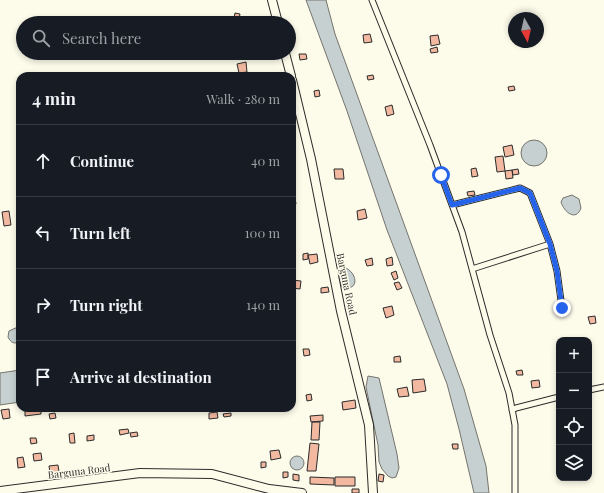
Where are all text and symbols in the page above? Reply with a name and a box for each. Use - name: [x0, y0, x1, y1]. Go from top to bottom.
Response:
- north arrow: [508, 12, 544, 48]
- search box: [16, 16, 296, 60]
- icon: search: [30, 27, 52, 49]
- text: Search here: [62, 28, 141, 48]
- text: 4 min: [32, 87, 76, 109]
- text: Walk · 280 m: [206, 90, 280, 107]
- icon: ahead: [32, 150, 54, 172]
- text: Continue: [70, 151, 134, 171]
- text: 40 m: [251, 152, 280, 169]
- route start: [432, 166, 450, 184]
- icon: left: [32, 222, 54, 244]
- text: Turn left: [70, 223, 131, 243]
- text: 100 m: [245, 224, 280, 241]
- street label: Barguna Road: [334, 252, 360, 316]
- icon: right: [32, 294, 54, 316]
- text: Turn right: [70, 295, 143, 315]
- text: 140 m: [246, 296, 280, 313]
- route end: [553, 299, 571, 317]
- map controls: [556, 337, 592, 481]
- button: +: [556, 337, 592, 373]
- icon: arrive: [32, 366, 54, 388]
- text: Arrive at destination: [70, 367, 212, 387]
- button: −: [556, 373, 592, 409]
- button: locate: [556, 409, 592, 445]
- button: layers: [556, 445, 592, 481]
- street label: Barguna Road: [47, 460, 111, 482]

